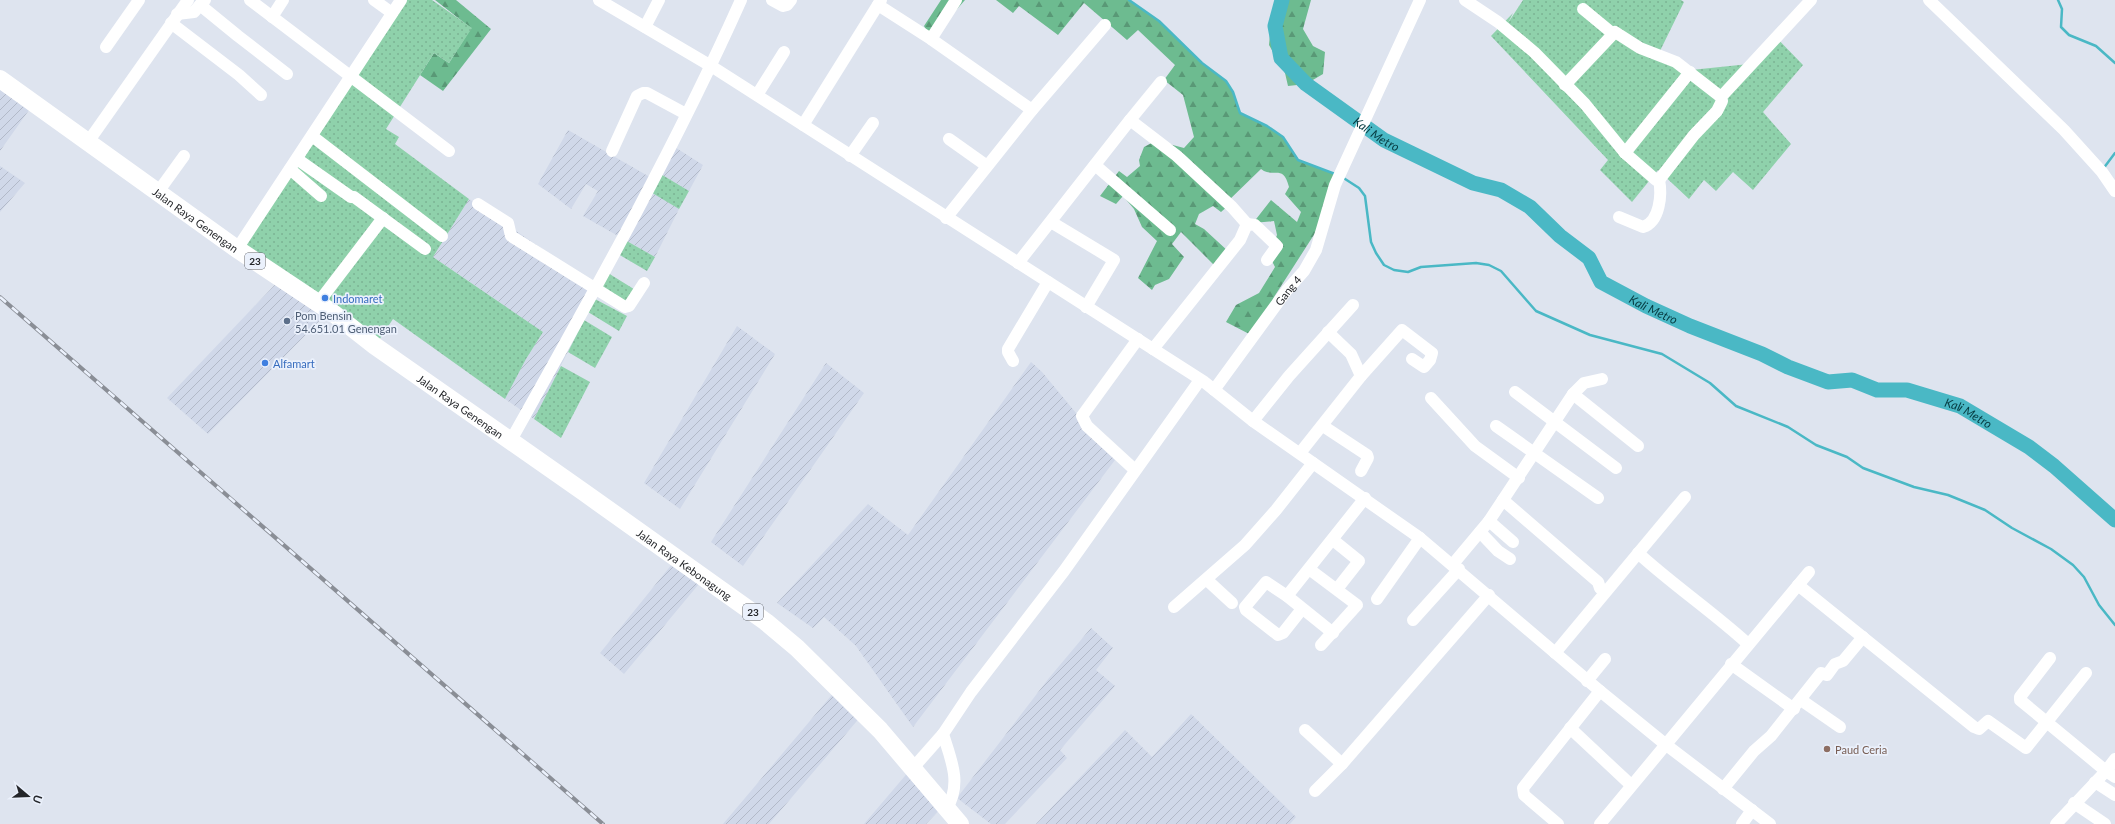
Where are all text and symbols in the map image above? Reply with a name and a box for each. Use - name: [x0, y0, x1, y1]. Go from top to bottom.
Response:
- water label: Kali Metro: [1351, 113, 1402, 154]
- street label: Jalan Raya Genengan: [151, 184, 241, 255]
- road number: 23: [245, 253, 265, 269]
- street label: Gang 4: [1272, 272, 1304, 308]
- water label: Kali Metro: [1627, 291, 1680, 327]
- place label: Indomaret: [333, 292, 383, 305]
- marker: Indomaret: [320, 293, 330, 303]
- place label: Pom Bensin 54.651.01 Genengan: [295, 309, 397, 335]
- marker: Pom Bensin 54.651.01 Genengan: [282, 316, 292, 326]
- place label: Alfamart: [273, 357, 315, 370]
- marker: Alfamart: [260, 358, 270, 368]
- street label: Jalan Raya Genengan: [415, 371, 506, 441]
- water label: Kali Metro: [1943, 394, 1995, 431]
- street label: Jalan Raya Kebonagung: [635, 526, 735, 602]
- road number: 23: [743, 604, 763, 620]
- place label: Paud Ceria: [1835, 743, 1887, 756]
- marker: Paud Ceria: [1822, 744, 1832, 754]
- north arrow: [8, 776, 48, 816]
- text: U: [30, 793, 45, 805]

